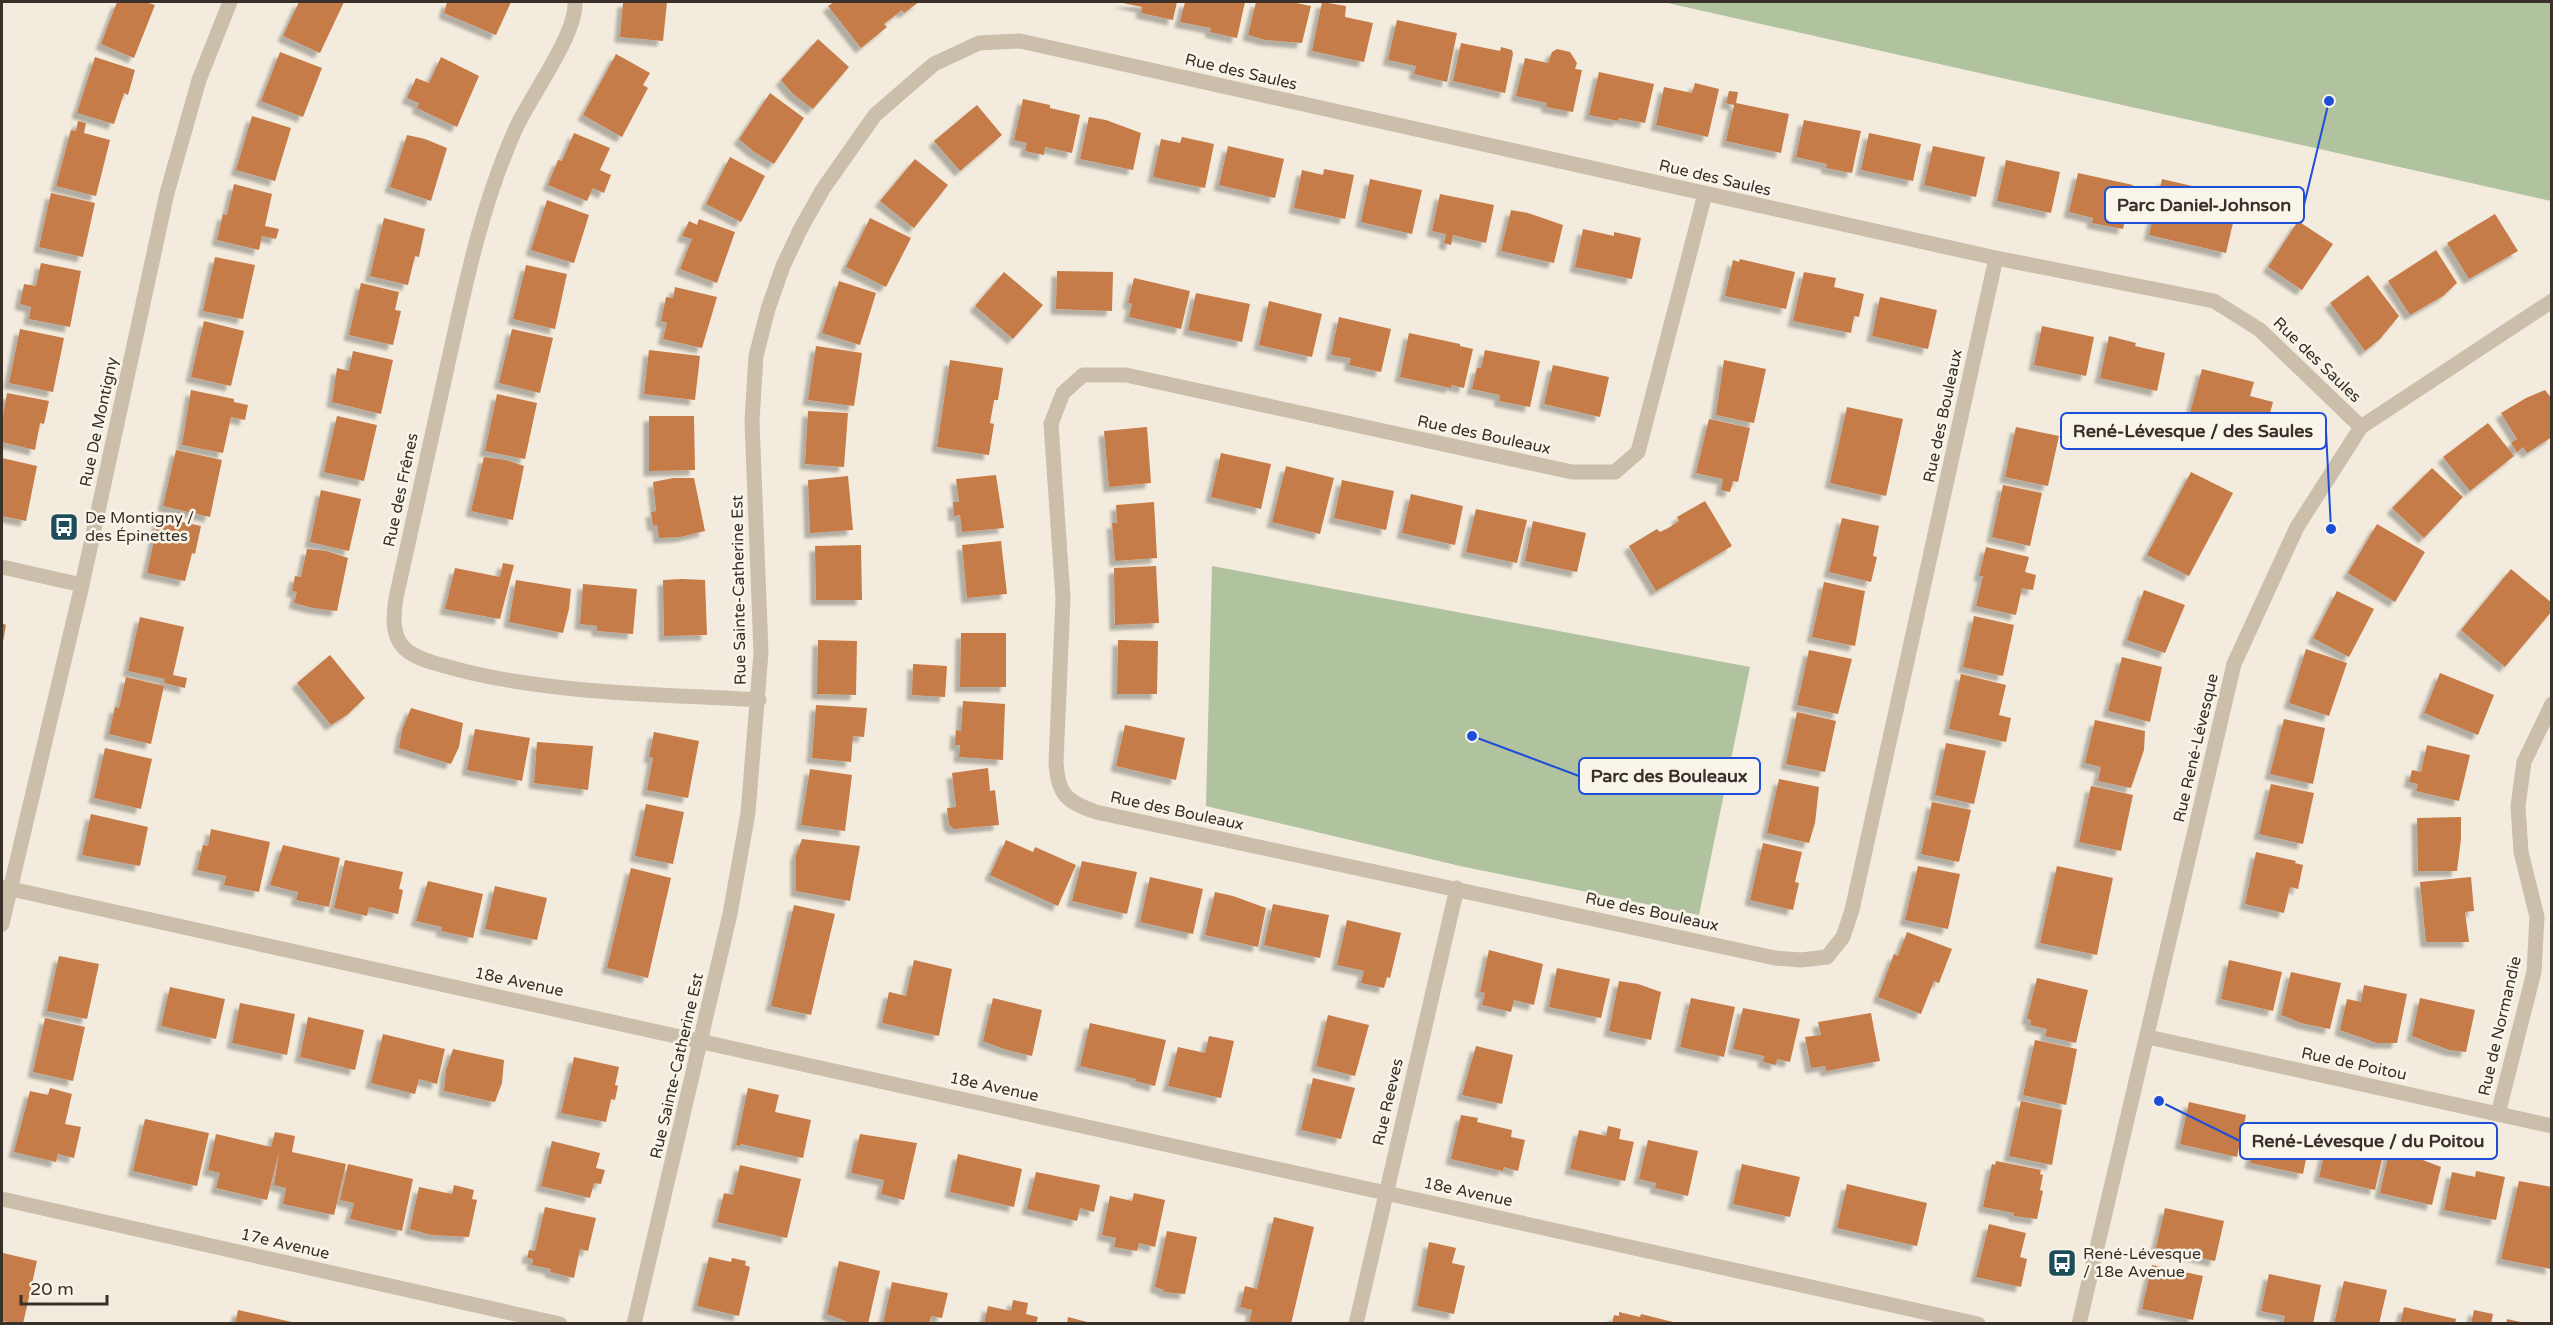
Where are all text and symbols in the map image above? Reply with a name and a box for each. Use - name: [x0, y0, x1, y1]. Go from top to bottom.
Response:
- street label: Rue des Saules: [1183, 49, 1299, 95]
- street label: Rue des Saules: [1657, 155, 1773, 201]
- callout: Parc Daniel-Johnson: [2105, 187, 2304, 223]
- text: Parc Daniel-Johnson: [2117, 194, 2291, 216]
- street label: Rue des Saules: [2269, 313, 2365, 407]
- street label: Rue des Bouleaux: [1919, 347, 1967, 485]
- street label: Rue De Montigny: [75, 355, 123, 489]
- street label: Rue des Bouleaux: [1415, 411, 1553, 459]
- callout: René-Lévesque / des Saules: [2061, 413, 2326, 449]
- text: René-Lévesque / des Saules: [2073, 420, 2314, 442]
- street label: Rue des Frênes: [379, 431, 423, 549]
- street label: Rue Sainte-Catherine Est: [727, 495, 751, 685]
- place label: De Montigny / des Épinettes: [85, 508, 194, 546]
- bus stop icon: De Montigny / des Épinettes: [48, 511, 80, 543]
- street label: Rue René-Lévesque: [2169, 672, 2223, 824]
- callout: Parc des Bouleaux: [1579, 758, 1760, 794]
- text: Parc des Bouleaux: [1591, 765, 1748, 787]
- street label: Rue des Bouleaux: [1108, 787, 1246, 835]
- street label: Rue des Bouleaux: [1583, 888, 1721, 936]
- street label: Rue de Normandie: [2474, 954, 2526, 1098]
- street label: 18e Avenue: [473, 963, 565, 1001]
- street label: Rue Sainte-Catherine Est: [646, 971, 708, 1161]
- street label: Rue de Poitou: [2299, 1043, 2409, 1085]
- street label: Rue Reeves: [1368, 1056, 1408, 1148]
- street label: 18e Avenue: [948, 1068, 1040, 1106]
- callout: René-Lévesque / du Poitou: [2240, 1123, 2497, 1159]
- text: René-Lévesque / du Poitou: [2252, 1130, 2484, 1152]
- street label: 18e Avenue: [1422, 1173, 1514, 1211]
- street label: 17e Avenue: [239, 1224, 331, 1264]
- place label: René-Lévesque / 18e Avenue: [2083, 1244, 2201, 1282]
- bus stop icon: René-Lévesque / 18e Avenue: [2046, 1247, 2078, 1279]
- scale bar: [21, 1268, 106, 1306]
- text: 20 m: [30, 1278, 74, 1300]

